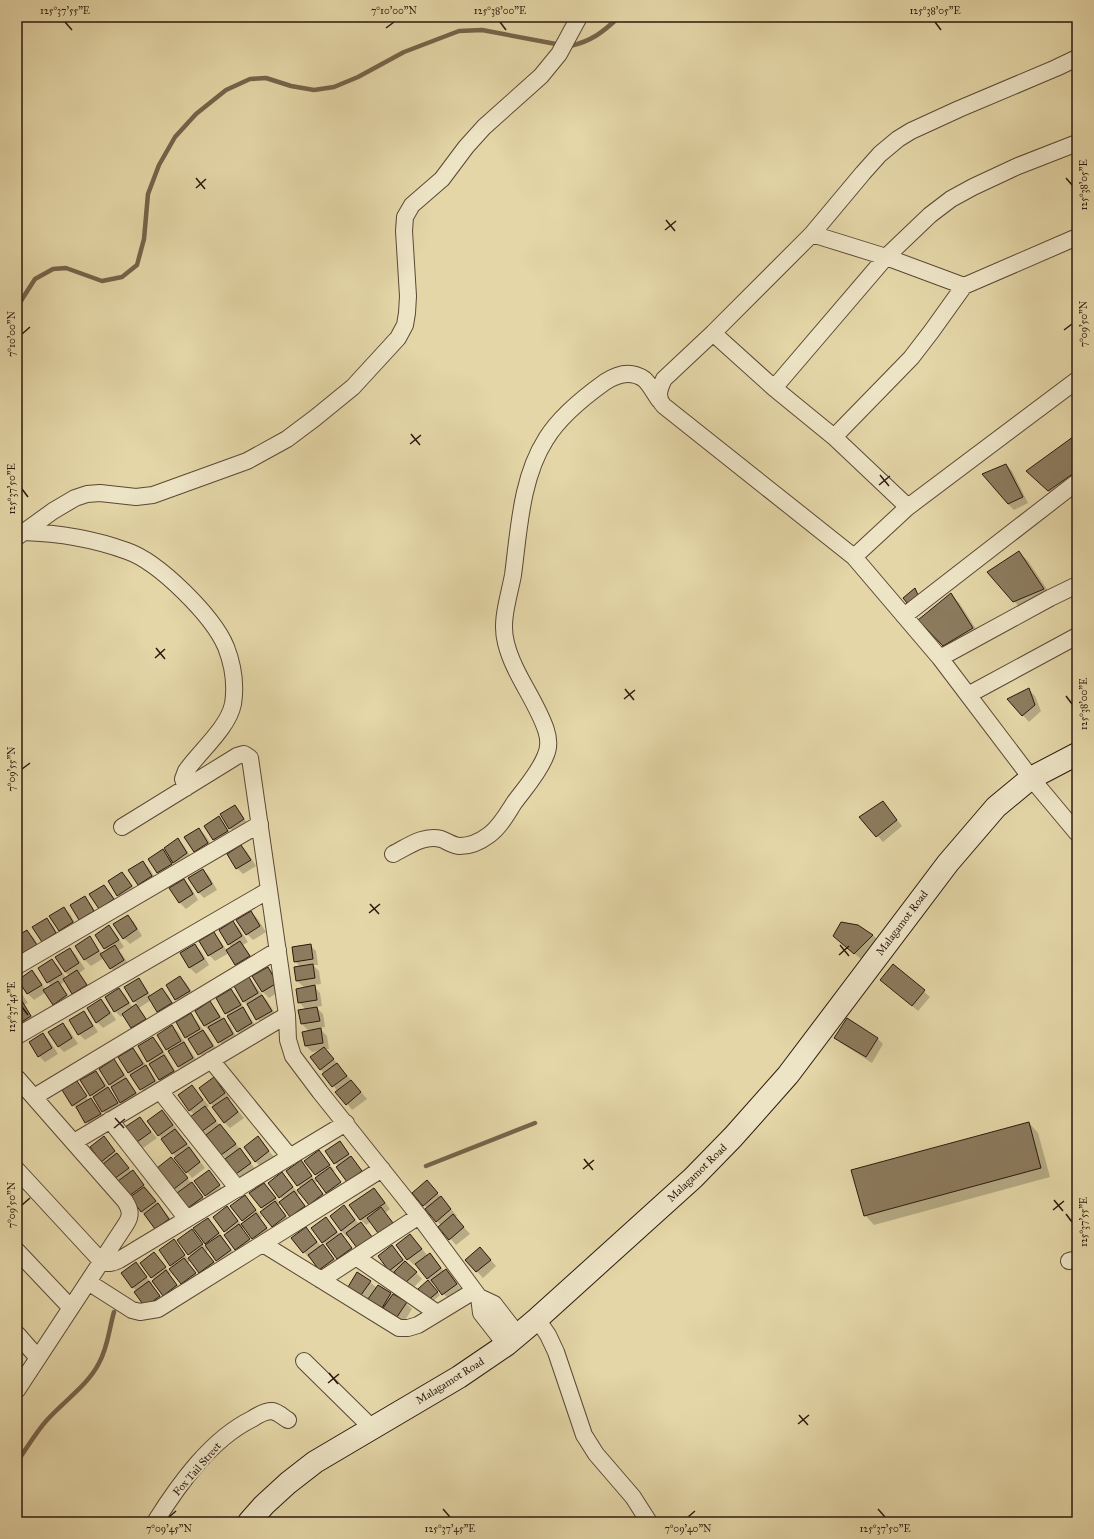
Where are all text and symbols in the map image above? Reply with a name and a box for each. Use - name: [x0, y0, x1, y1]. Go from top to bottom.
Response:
- text: 125°37'55"E: [40, 5, 90, 17]
- text: 7°10'00"N: [371, 5, 417, 17]
- text: 125°38'00"E: [474, 5, 526, 17]
- text: 125°38'05"E: [909, 5, 961, 17]
- text: 125°38'05"E: [1078, 159, 1090, 211]
- text: 7°09'50"N: [1078, 300, 1090, 347]
- text: 7°10'00"N: [6, 311, 18, 357]
- text: 125°37'50"E: [6, 463, 18, 515]
- text: 125°38'00"E: [1078, 678, 1090, 730]
- text: 7°09'55"N: [6, 746, 18, 792]
- street label: Malagamot Road: [873, 888, 931, 958]
- text: 125°37'45"E: [6, 982, 18, 1032]
- street label: Malagamot Road: [664, 1141, 730, 1205]
- text: 7°09'50"N: [6, 1181, 18, 1228]
- text: 125°37'55"E: [1078, 1197, 1090, 1247]
- street label: Malagamot Road: [414, 1355, 487, 1407]
- street label: Fox Tail Street: [170, 1439, 224, 1499]
- text: 7°09'45"N: [146, 1523, 193, 1535]
- text: 125°37'45"E: [425, 1523, 475, 1535]
- text: 7°09'40"N: [664, 1523, 712, 1535]
- text: 125°37'50"E: [859, 1523, 911, 1535]

